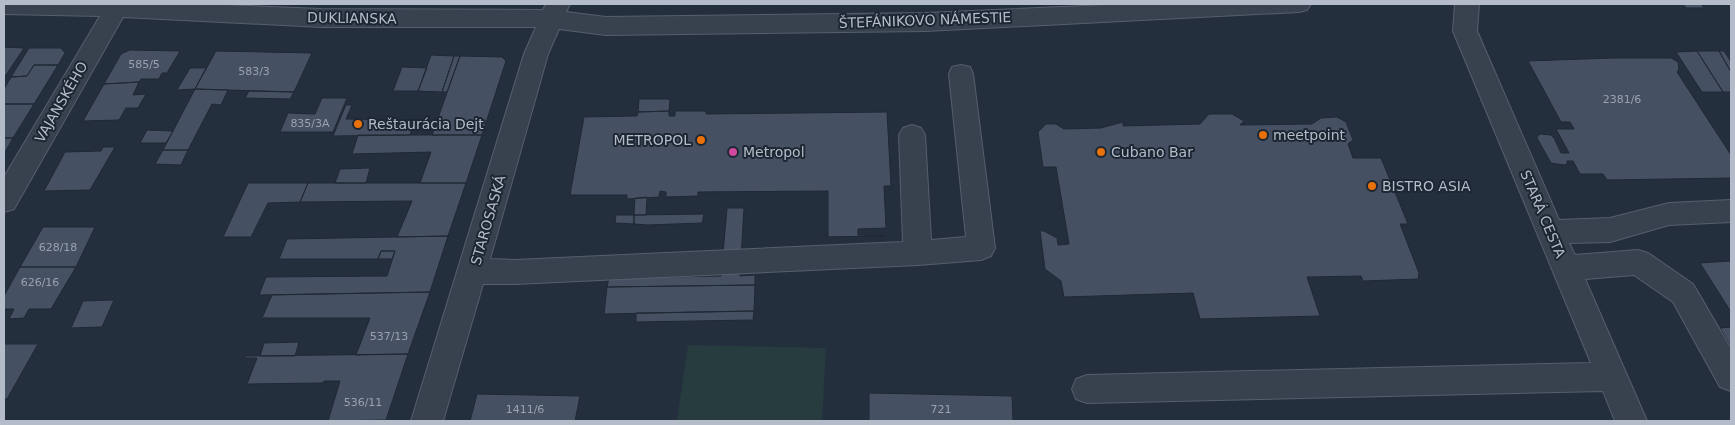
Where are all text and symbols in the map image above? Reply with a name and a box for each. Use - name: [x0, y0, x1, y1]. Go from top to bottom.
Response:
- street label: ŠTEFÁNIKOVO NÁMESTIE: [838, 8, 1012, 31]
- street label: DUKLIANSKA: [307, 9, 397, 27]
- house number: 585/5: [128, 58, 160, 71]
- street label: VAJANSKÉHO: [31, 59, 91, 145]
- house number: 583/3: [238, 65, 270, 78]
- house number: 2381/6: [1603, 93, 1641, 106]
- place label: Reštaurácia Dejt: [368, 116, 484, 132]
- house number: 835/3A: [290, 117, 330, 130]
- marker: Reštaurácia Dejt: [352, 118, 364, 130]
- place label: meetpoint: [1273, 127, 1346, 143]
- marker: meetpoint: [1257, 129, 1269, 141]
- place label: METROPOL: [614, 132, 691, 148]
- marker: METROPOL: [695, 134, 707, 146]
- place label: Metropol: [743, 144, 805, 160]
- place label: Cubano Bar: [1111, 144, 1193, 160]
- marker: Metropol: [727, 146, 739, 158]
- marker: Cubano Bar: [1095, 146, 1107, 158]
- street label: STARÁ CESTA: [1517, 168, 1569, 261]
- street label: STAROSASKÁ: [468, 173, 509, 267]
- place label: BISTRO ASIA: [1382, 178, 1471, 194]
- marker: BISTRO ASIA: [1366, 180, 1378, 192]
- house number: 628/18: [39, 241, 77, 254]
- house number: 626/16: [21, 276, 59, 289]
- house number: 537/13: [370, 330, 408, 343]
- house number: 536/11: [344, 396, 382, 409]
- house number: 1411/6: [506, 403, 544, 416]
- house number: 721: [931, 403, 952, 416]

